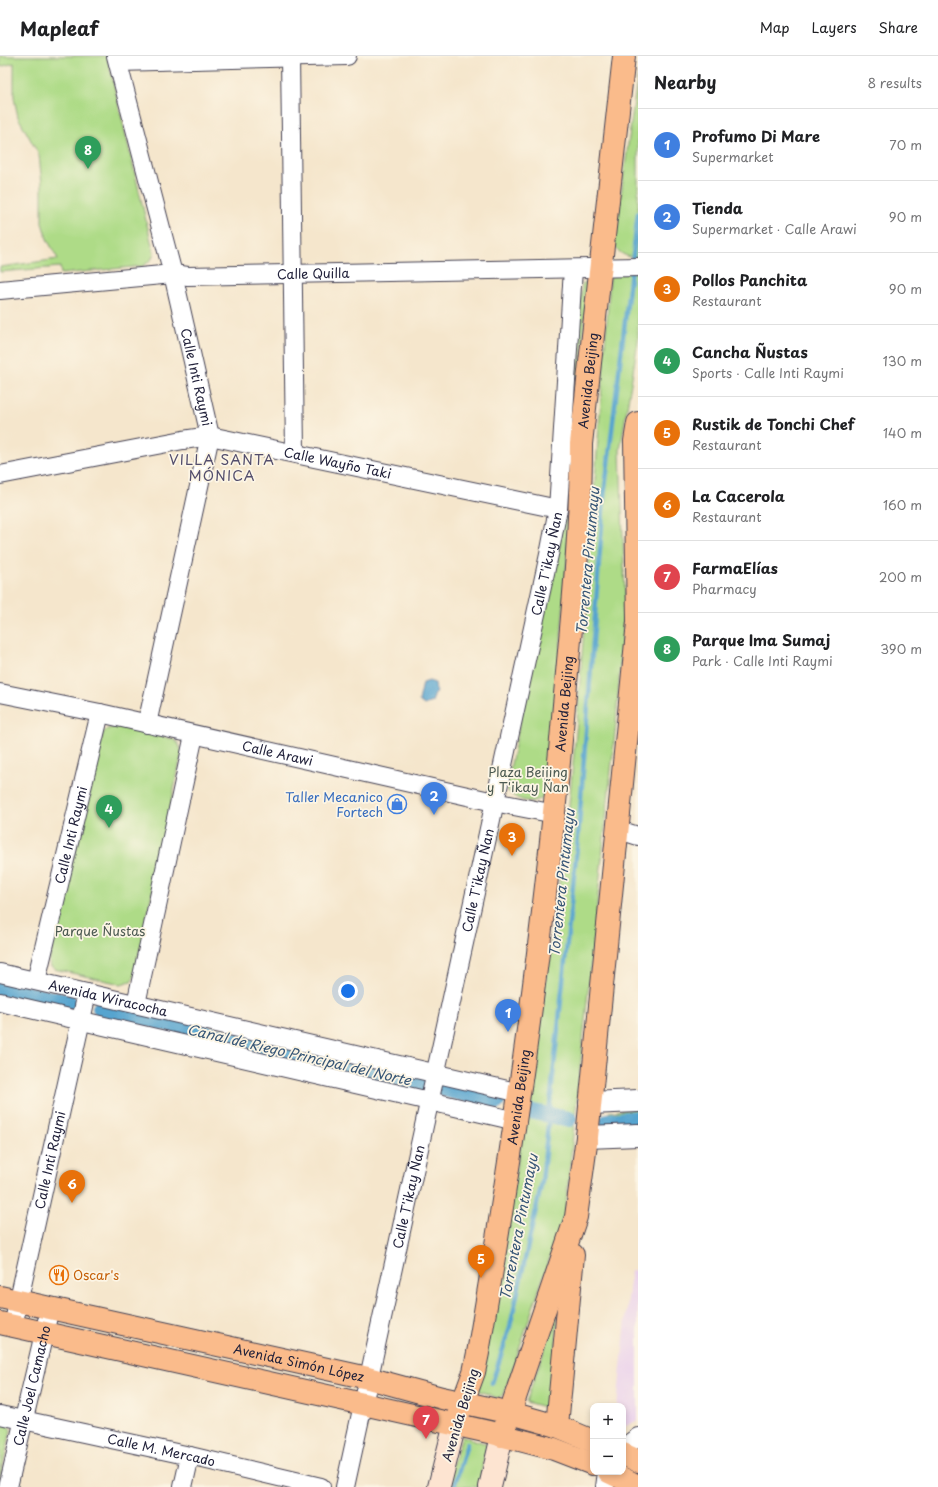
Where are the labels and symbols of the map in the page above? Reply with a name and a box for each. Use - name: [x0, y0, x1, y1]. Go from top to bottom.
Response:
- pin: 8: [75, 136, 101, 169]
- street label: Calle Quilla: [277, 263, 350, 283]
- street label: Calle Inti Raymi: [177, 326, 217, 428]
- street label: Avenida Beijing: [573, 332, 602, 430]
- street label: Calle Wayño Taki: [282, 442, 393, 483]
- district label: VILLA SANTA MÓNICA: [169, 449, 275, 486]
- water label: Torrentera Pintumayu: [571, 485, 605, 636]
- street label: Calle T'ikay Ñan: [526, 510, 566, 617]
- street label: Avenida Beijing: [550, 655, 578, 752]
- street label: Calle Arawi: [240, 735, 315, 770]
- park label: Plaza Beijing y T'ikay Ñan: [487, 762, 569, 796]
- pin: 2: [421, 782, 447, 815]
- street label: Calle Inti Raymi: [50, 784, 91, 886]
- place label: Taller Mecanico Fortech: [285, 787, 383, 821]
- shop icon: Taller Mecanico Fortech: [386, 793, 408, 815]
- pin: 4: [96, 795, 122, 828]
- water label: Torrentera Pintumayu: [543, 807, 580, 958]
- pin: 3: [499, 823, 525, 856]
- street label: Calle T'ikay Ñan: [457, 827, 498, 934]
- park label: Parque Ñustas: [55, 921, 145, 940]
- street label: Avenida Wiracocha: [47, 975, 170, 1021]
- your location: [338, 981, 358, 1001]
- pin: 1: [495, 999, 521, 1032]
- water label: Canal de Riego Principal del Norte: [185, 1019, 415, 1091]
- street label: Avenida Beijing: [502, 1048, 534, 1146]
- street label: Calle Inti Raymi: [29, 1109, 69, 1211]
- street label: Calle T'ikay Ñan: [387, 1143, 429, 1250]
- water label: Torrentera Pintumayu: [494, 1151, 543, 1302]
- pin: 6: [59, 1170, 85, 1203]
- pin: 5: [468, 1245, 494, 1278]
- restaurant icon: Oscar's: [48, 1264, 70, 1286]
- place label: Oscar's: [73, 1265, 119, 1284]
- street label: Calle Joel Camacho: [8, 1324, 55, 1448]
- street label: Avenida Simón López: [232, 1339, 366, 1386]
- street label: Avenida Beijing: [436, 1366, 483, 1464]
- pin: 7: [413, 1406, 439, 1439]
- street label: Calle M. Mercado: [106, 1428, 217, 1471]

